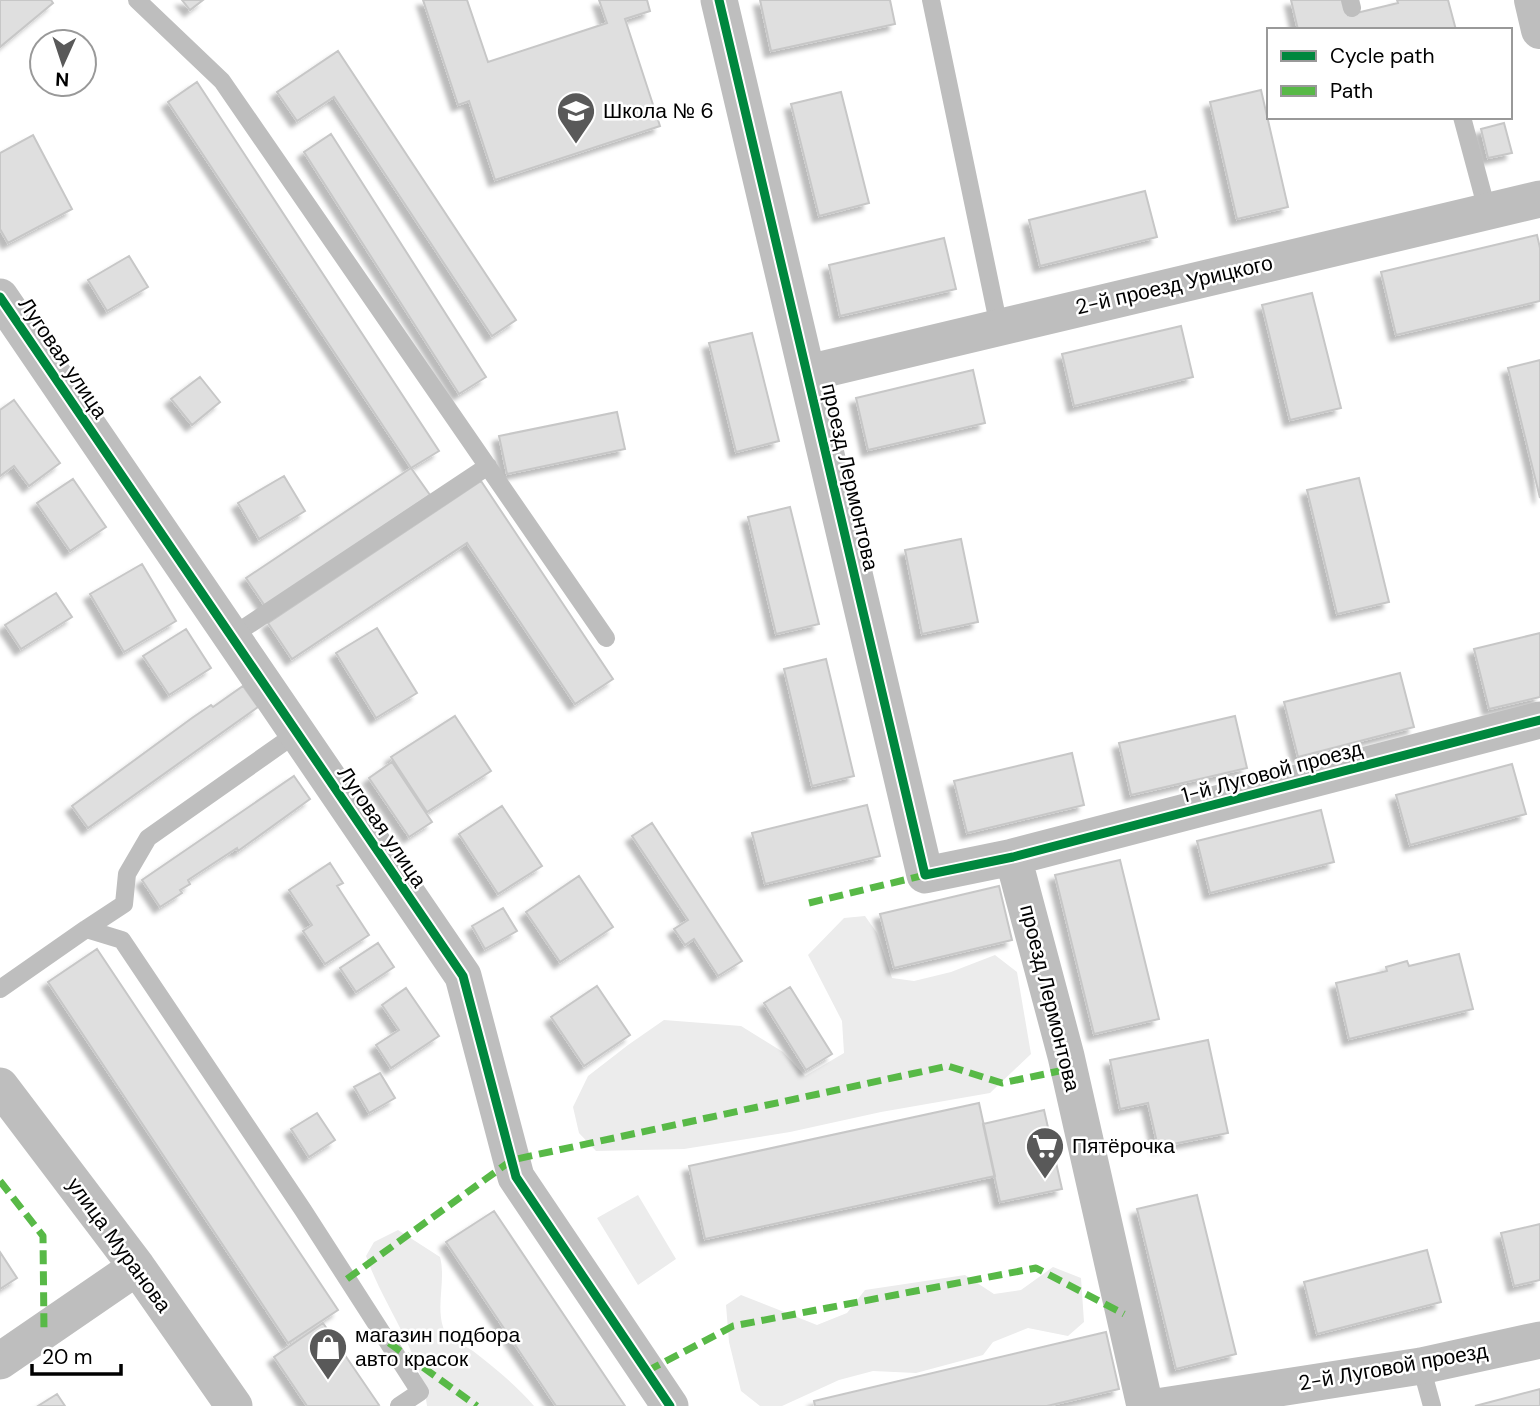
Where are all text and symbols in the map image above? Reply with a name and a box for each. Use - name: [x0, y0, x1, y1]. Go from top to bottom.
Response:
- north arrow: [28, 28, 98, 98]
- legend: [1267, 28, 1512, 119]
- text: Cycle path: [1330, 42, 1435, 70]
- text: N: [55, 67, 70, 92]
- text: Path: [1330, 77, 1373, 105]
- school or university icon: Школа № 6: [555, 90, 597, 145]
- place label: Школа № 6: [603, 97, 714, 125]
- street label: 2-й проезд Урицкого: [1073, 249, 1275, 321]
- street label: Луговая улица: [12, 292, 114, 424]
- street label: проезд Лермонтова: [815, 381, 885, 574]
- street label: 1-й Луговой проезд: [1179, 734, 1365, 810]
- street label: Луговая улица: [331, 761, 433, 893]
- street label: проезд Лермонтова: [1013, 902, 1087, 1095]
- supermarket icon: Пятёрочка: [1024, 1125, 1066, 1180]
- place label: Пятёрочка: [1072, 1132, 1175, 1160]
- street label: улица Муранова: [60, 1172, 178, 1318]
- place label: магазин подбора авто красок: [355, 1321, 521, 1373]
- shop icon: магазин подбора авто красок: [307, 1326, 349, 1381]
- scale bar: [32, 1332, 121, 1376]
- street label: 2-й Луговой проезд: [1296, 1337, 1490, 1397]
- text: 20 m: [42, 1343, 93, 1371]

